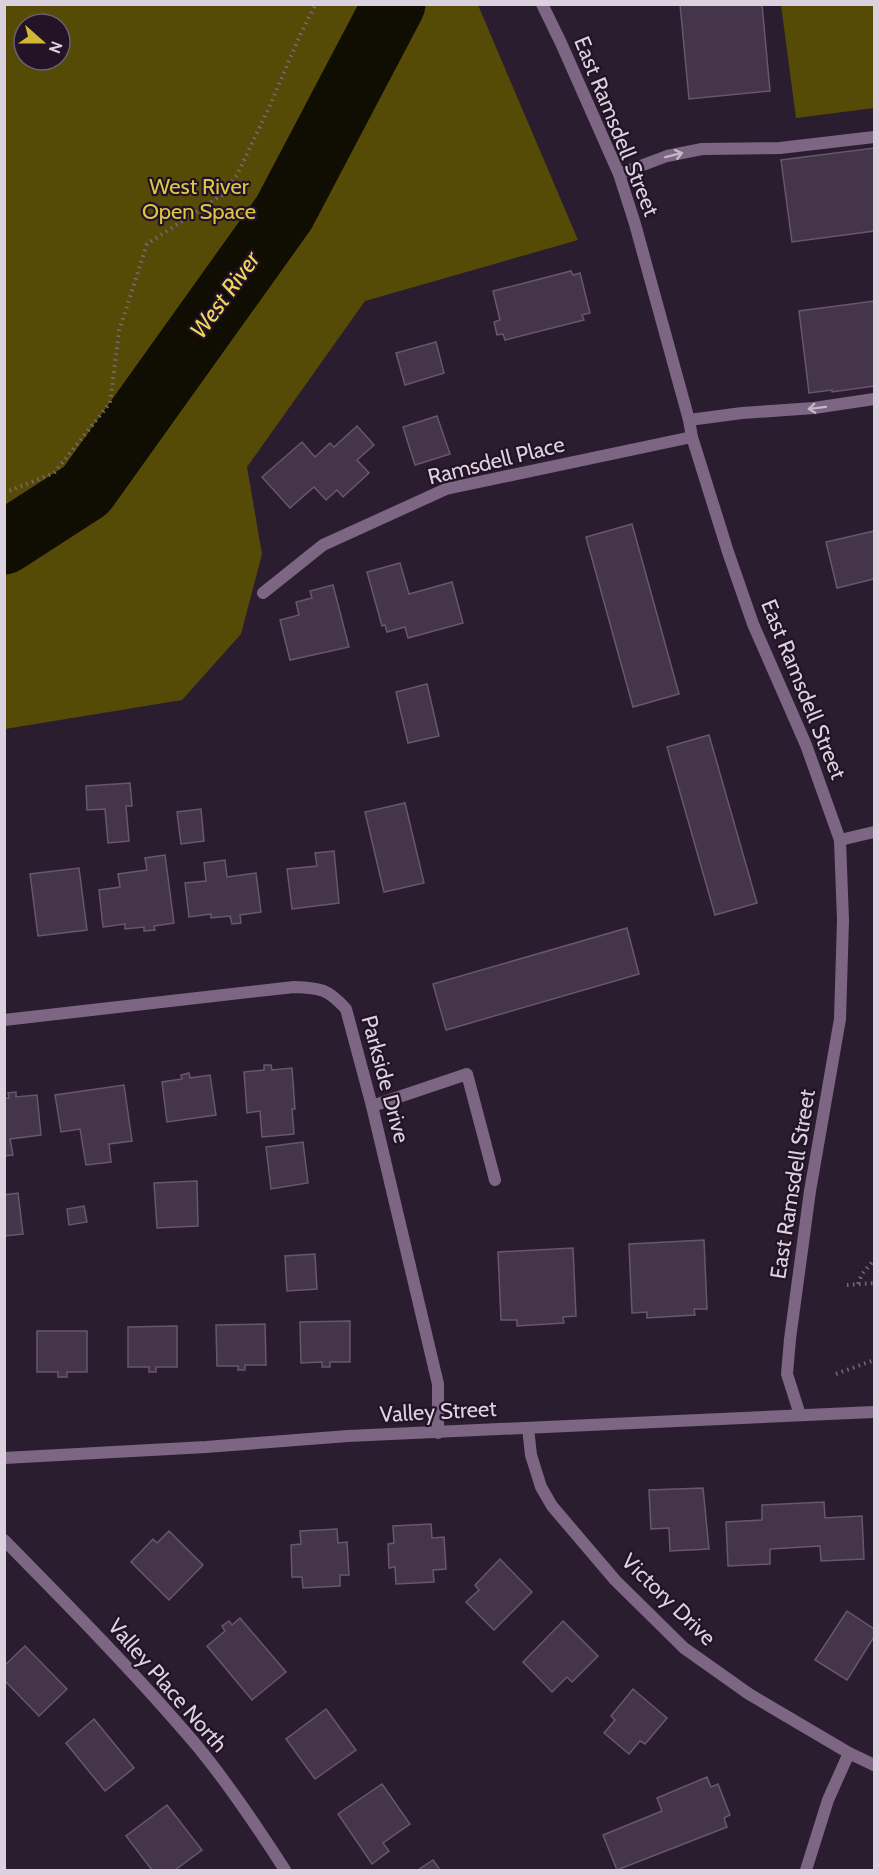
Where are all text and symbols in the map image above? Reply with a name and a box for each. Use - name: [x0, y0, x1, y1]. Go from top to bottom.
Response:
- north arrow: [12, 12, 72, 72]
- street label: East Ramsdell Street: [568, 32, 665, 221]
- text: N: [45, 39, 66, 56]
- one-way arrow: [664, 149, 683, 160]
- park label: West River Open Space: [142, 173, 256, 225]
- water label: West River: [183, 244, 267, 344]
- one-way arrow: [807, 402, 827, 413]
- street label: Ramsdell Place: [425, 430, 567, 491]
- street label: East Ramsdell Street: [755, 595, 852, 784]
- street label: Parkside Drive: [356, 1012, 416, 1146]
- street label: East Ramsdell Street: [764, 1087, 821, 1281]
- street label: Valley Street: [379, 1395, 498, 1428]
- street label: Victory Drive: [616, 1548, 721, 1651]
- street label: Valley Place North: [102, 1613, 233, 1758]

